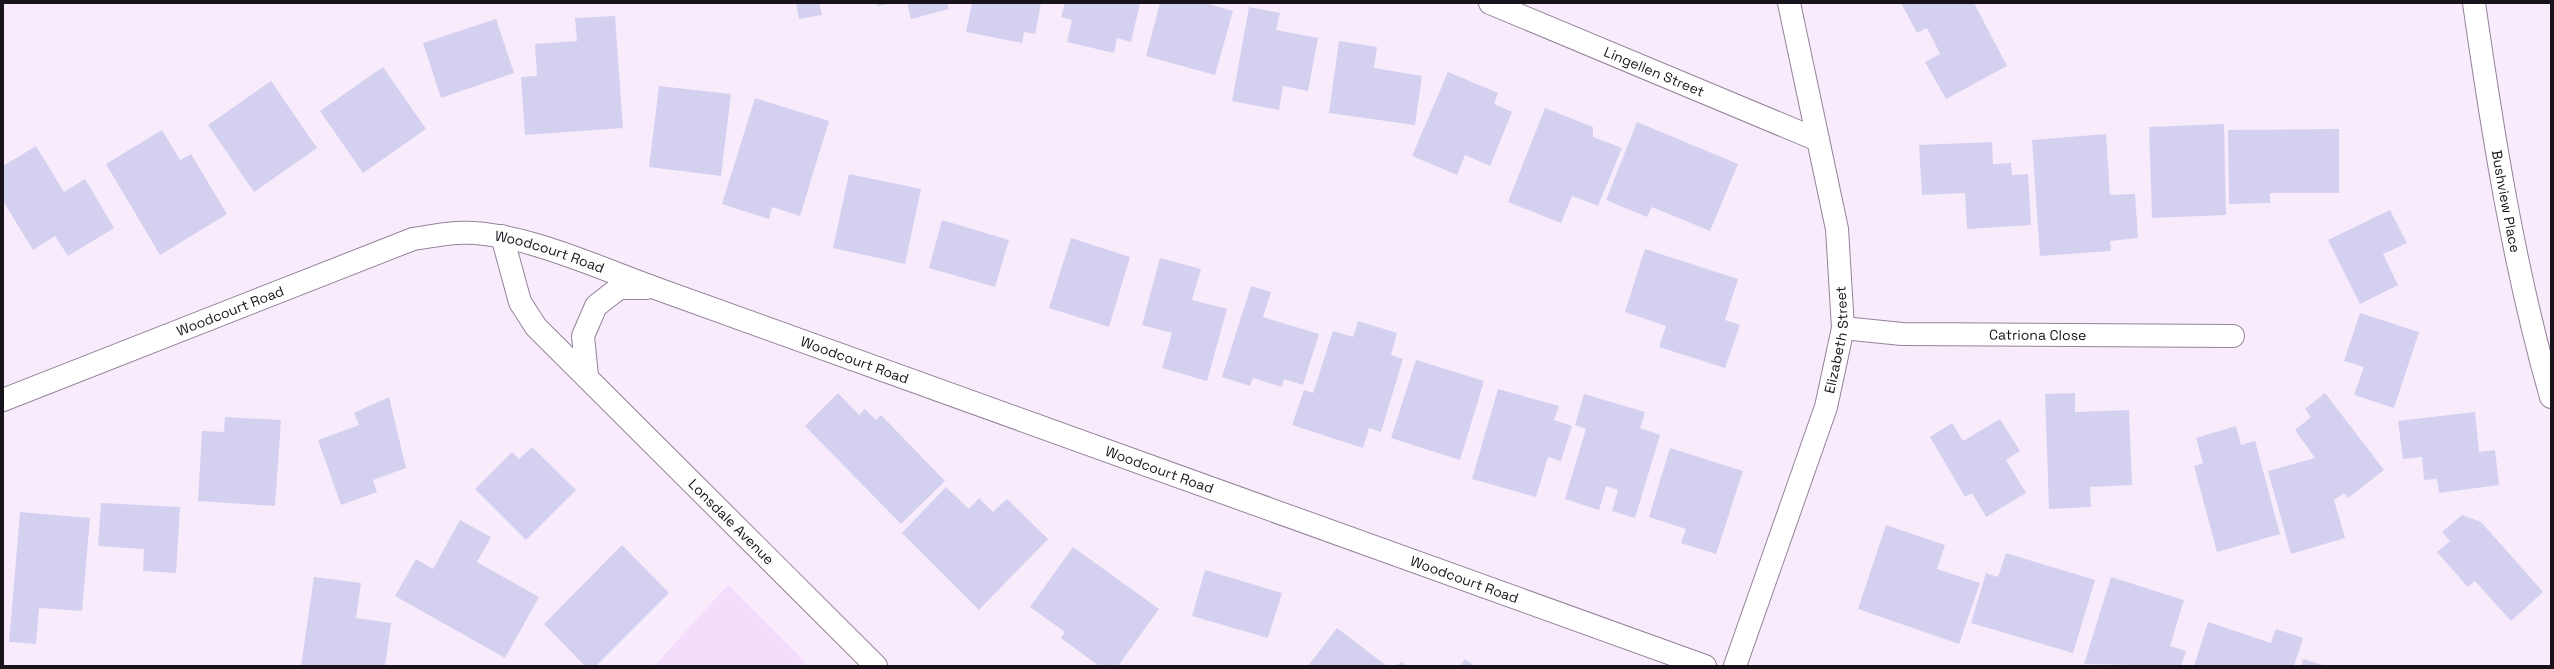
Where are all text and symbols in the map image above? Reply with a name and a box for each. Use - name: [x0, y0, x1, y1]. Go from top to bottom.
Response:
- street label: Lingellen Street: [1601, 43, 1707, 101]
- street label: Bushview Place: [2488, 149, 2525, 254]
- street label: Woodcourt Road: [493, 226, 607, 277]
- street label: Woodcourt Road: [174, 282, 286, 340]
- street label: Elizabeth Street: [1820, 286, 1852, 395]
- street label: Catriona Close: [1989, 326, 2086, 344]
- street label: Woodcourt Road: [798, 332, 911, 388]
- street label: Woodcourt Road: [1103, 442, 1216, 497]
- street label: Lonsdale Avenue: [685, 475, 778, 568]
- street label: Woodcourt Road: [1408, 552, 1521, 607]

